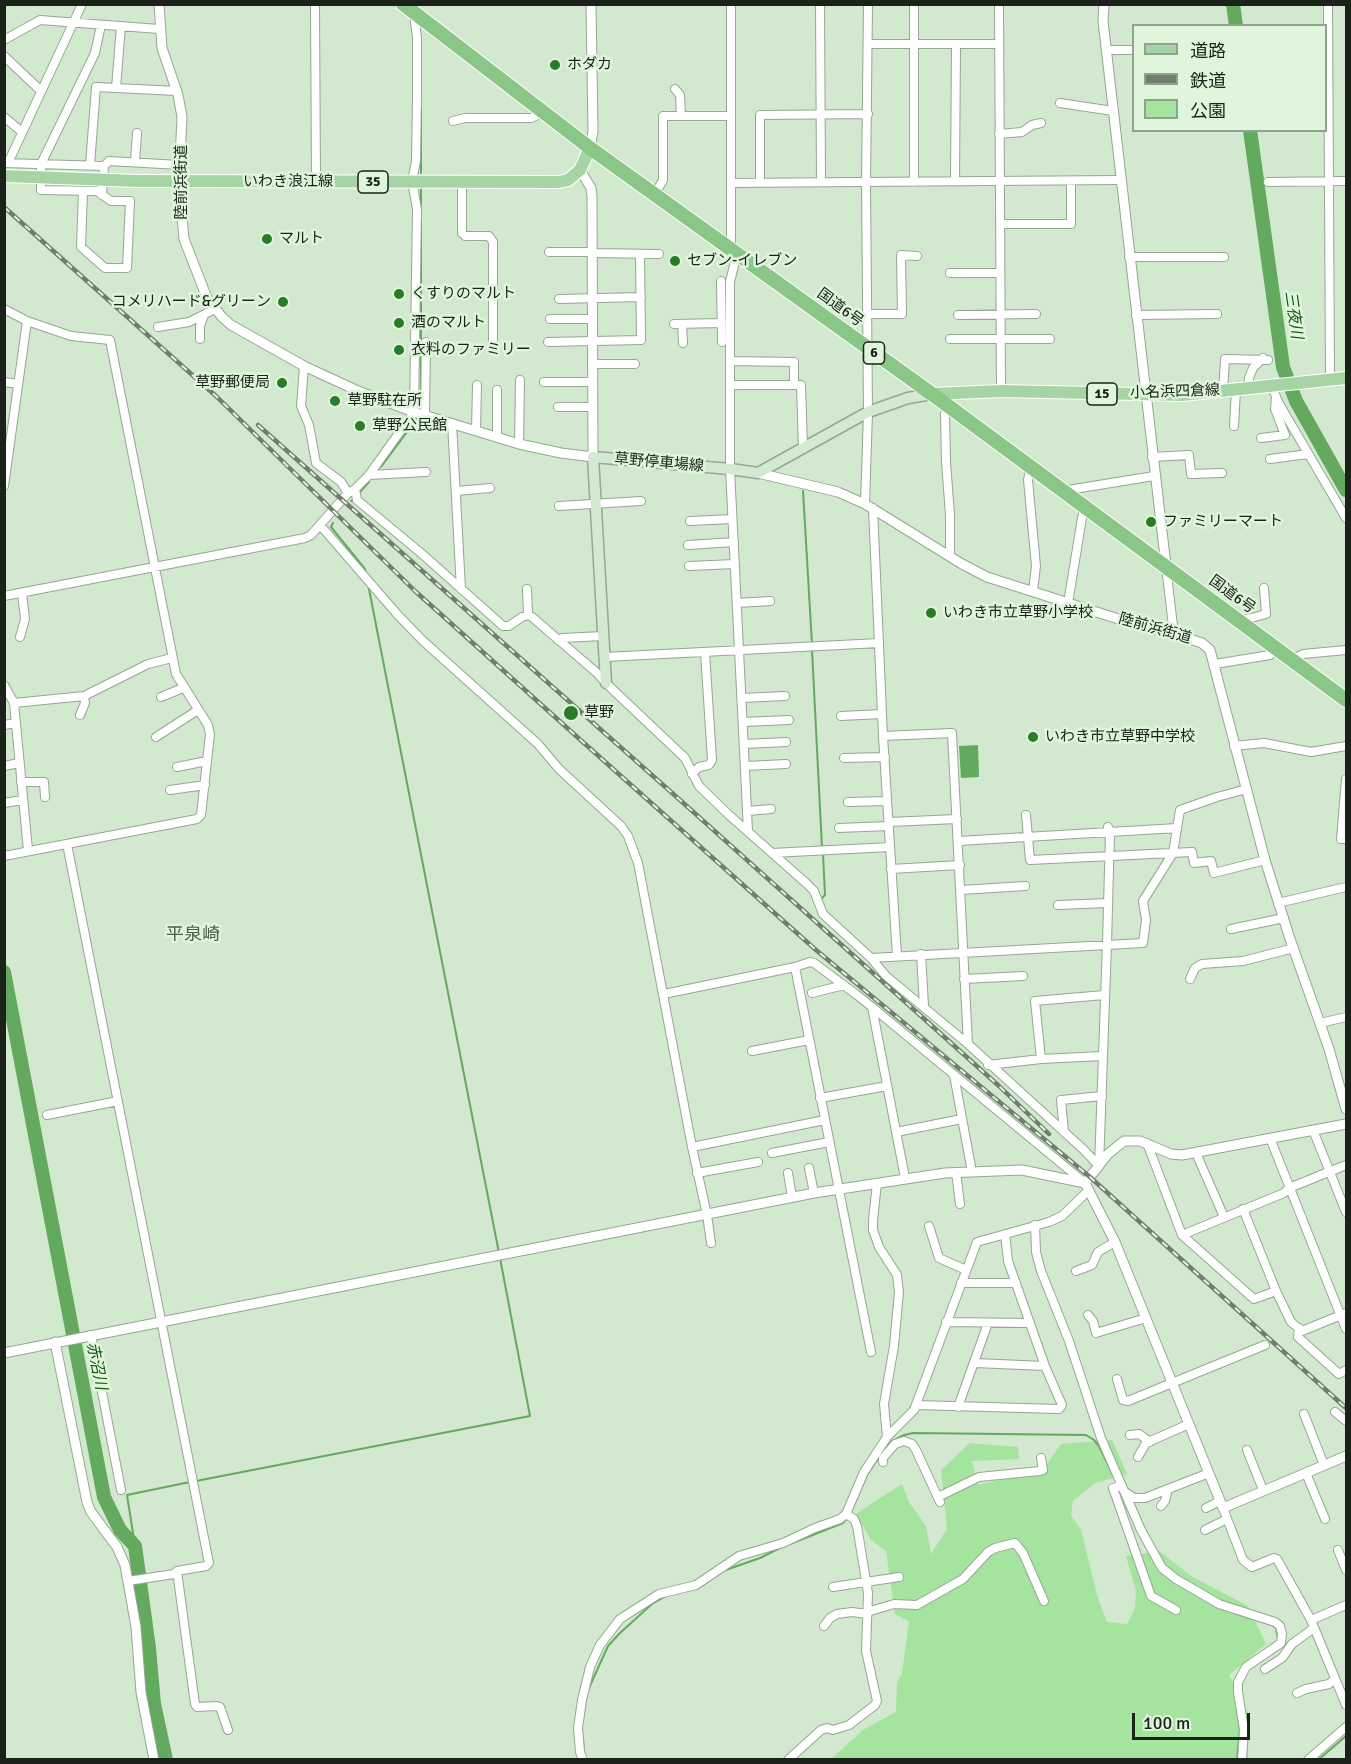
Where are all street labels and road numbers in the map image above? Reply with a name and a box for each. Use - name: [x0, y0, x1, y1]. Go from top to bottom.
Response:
- street label: 陸前浜街道: [173, 145, 191, 219]
- road number: 35: [358, 171, 388, 193]
- street label: いわき浪江線: [243, 173, 333, 191]
- street label: 国道6号: [813, 285, 867, 331]
- road number: 6: [864, 342, 884, 364]
- street label: 小名浜四倉線: [1130, 381, 1220, 403]
- road number: 15: [1087, 383, 1117, 405]
- street label: 草野停車場線: [613, 450, 705, 476]
- street label: 国道6号: [1205, 572, 1259, 618]
- street label: 陸前浜街道: [1116, 610, 1194, 648]

